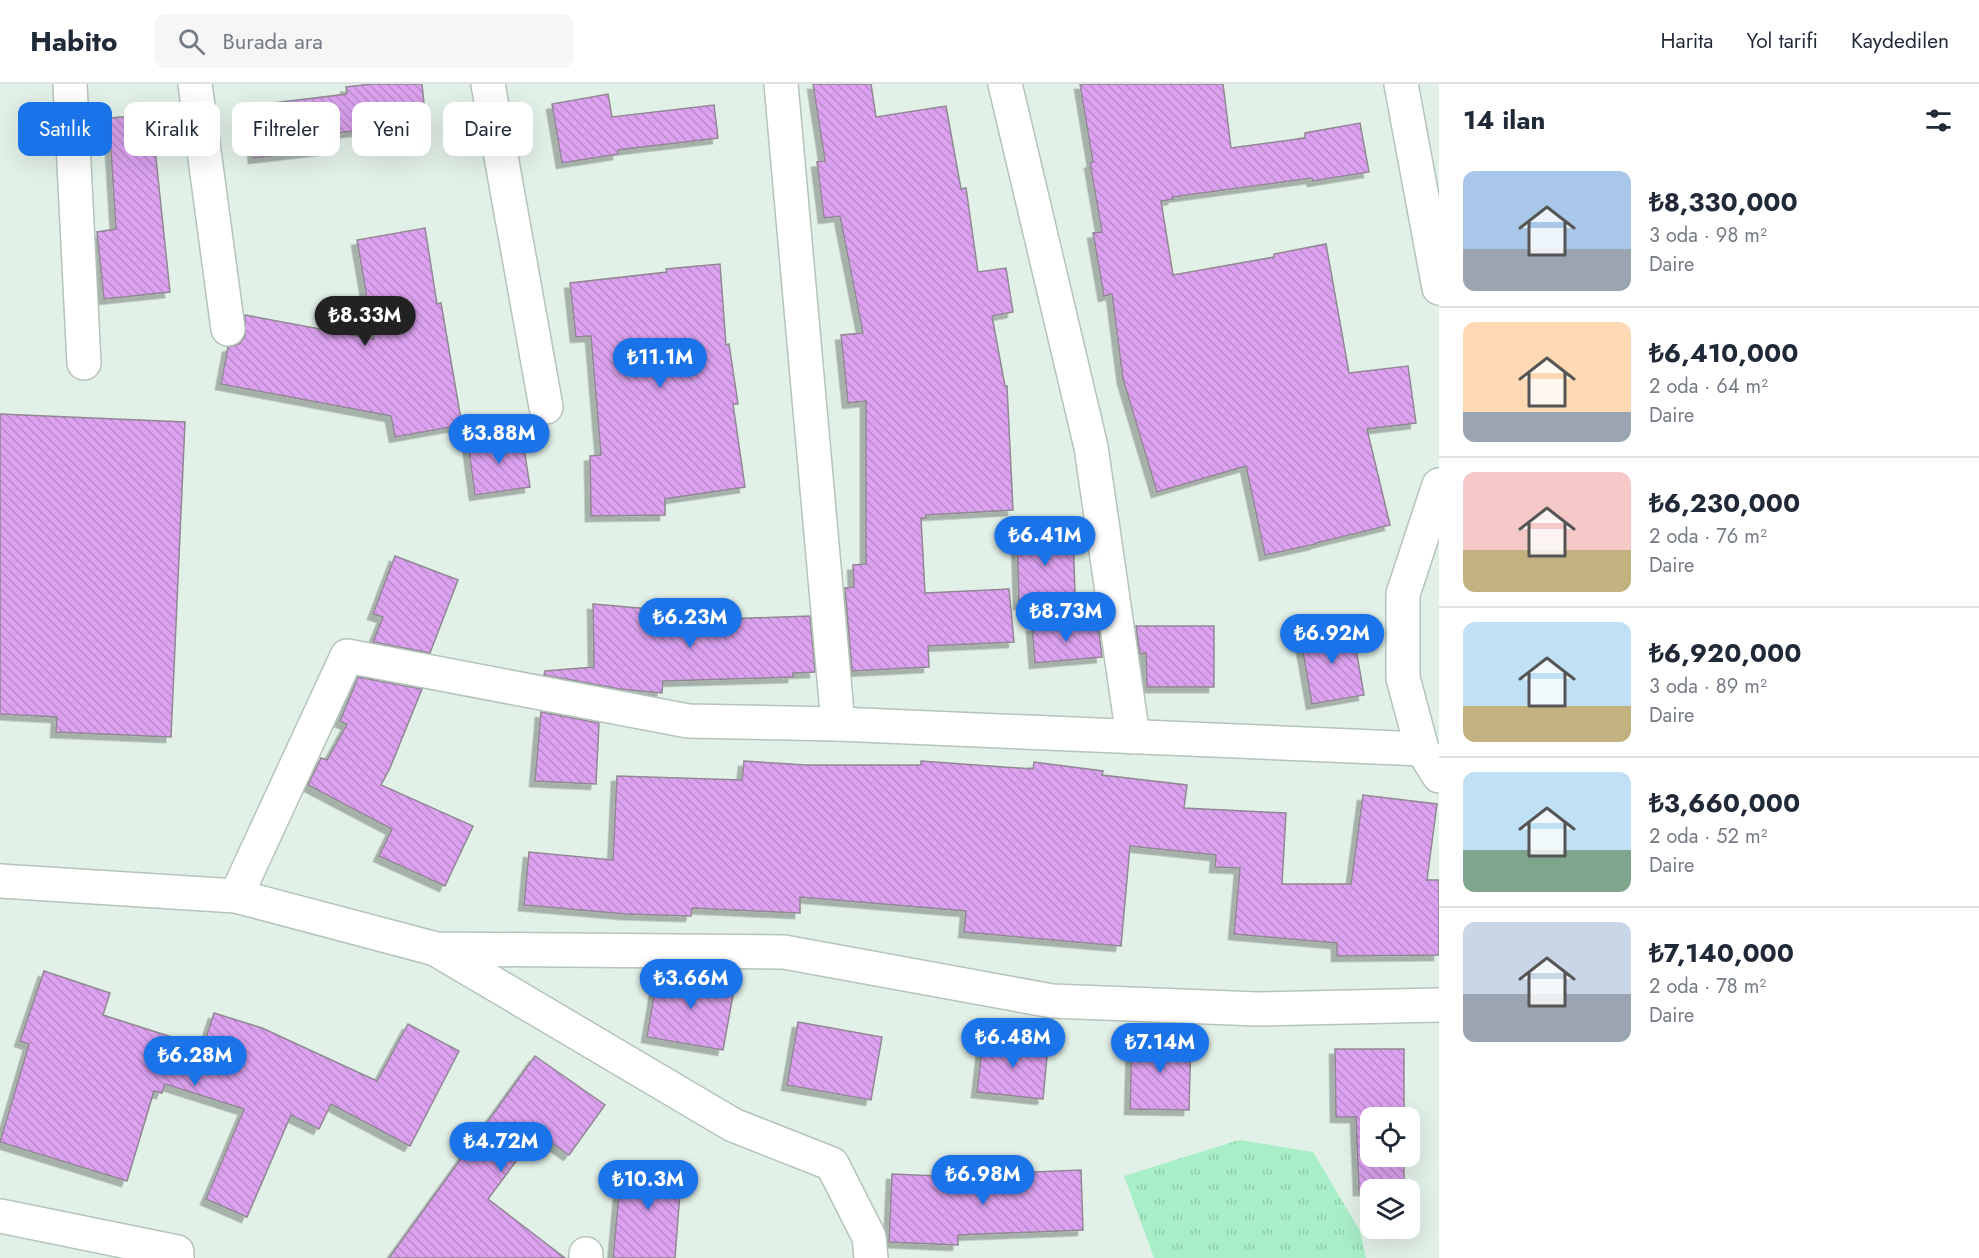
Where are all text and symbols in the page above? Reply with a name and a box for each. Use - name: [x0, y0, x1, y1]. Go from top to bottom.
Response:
- search box: [154, 14, 574, 68]
- text: Habito: [30, 21, 118, 62]
- icon: search: [175, 25, 208, 58]
- text: Burada ara: [223, 25, 323, 57]
- text: Harita: [1661, 26, 1713, 56]
- text: Yol tarifi: [1746, 26, 1818, 56]
- text: Kaydedilen: [1851, 26, 1949, 56]
- text: 14 ilan: [1463, 101, 1545, 139]
- chip: Satılık: [18, 102, 112, 156]
- chip: Kiralık: [124, 102, 220, 156]
- chip: Filtreler: [232, 102, 340, 156]
- chip: Yeni: [352, 102, 431, 156]
- chip: Daire: [443, 102, 533, 156]
- icon: filters: [1922, 104, 1955, 137]
- text: ₺8,330,000: [1649, 183, 1798, 221]
- icon: home: [1511, 195, 1583, 267]
- text: 3 oda · 98 m²: [1649, 221, 1767, 250]
- text: Daire: [1649, 250, 1694, 279]
- pin: ₺8.33M: [316, 296, 414, 347]
- text: ₺8.33M: [329, 301, 401, 330]
- text: ₺6,410,000: [1649, 334, 1798, 372]
- pin: ₺11.1M: [611, 338, 709, 389]
- text: ₺11.1M: [627, 343, 693, 372]
- icon: home: [1511, 346, 1583, 418]
- text: 2 oda · 64 m²: [1649, 372, 1768, 401]
- text: Daire: [1649, 401, 1694, 430]
- pin: ₺3.88M: [450, 414, 548, 465]
- text: ₺3.88M: [463, 419, 535, 448]
- text: ₺6,230,000: [1649, 484, 1800, 522]
- icon: home: [1511, 496, 1583, 568]
- pin: ₺6.41M: [996, 516, 1094, 567]
- text: ₺6.41M: [1008, 521, 1082, 550]
- text: 2 oda · 76 m²: [1649, 522, 1767, 551]
- text: Daire: [1649, 551, 1694, 580]
- pin: ₺8.73M: [1017, 592, 1115, 643]
- text: ₺8.73M: [1030, 597, 1102, 626]
- pin: ₺6.23M: [641, 598, 739, 649]
- text: ₺6.23M: [653, 603, 727, 632]
- pin: ₺6.92M: [1283, 614, 1381, 665]
- text: ₺6.92M: [1294, 619, 1370, 648]
- text: ₺6,920,000: [1649, 634, 1801, 672]
- icon: home: [1511, 646, 1583, 718]
- text: 3 oda · 89 m²: [1649, 672, 1767, 701]
- text: Daire: [1649, 701, 1694, 730]
- text: ₺3,660,000: [1649, 784, 1800, 822]
- icon: home: [1511, 796, 1583, 868]
- text: 2 oda · 52 m²: [1649, 822, 1768, 851]
- text: Daire: [1649, 851, 1694, 880]
- text: ₺7,140,000: [1649, 934, 1794, 972]
- icon: home: [1511, 946, 1583, 1018]
- pin: ₺3.66M: [642, 959, 740, 1010]
- text: ₺3.66M: [654, 964, 728, 993]
- text: 2 oda · 78 m²: [1649, 972, 1766, 1001]
- text: Daire: [1649, 1001, 1694, 1030]
- pin: ₺6.48M: [964, 1018, 1062, 1069]
- text: ₺6.48M: [975, 1023, 1051, 1052]
- pin: ₺7.14M: [1111, 1023, 1209, 1074]
- text: ₺7.14M: [1125, 1028, 1195, 1057]
- pin: ₺6.28M: [146, 1036, 244, 1087]
- text: ₺6.28M: [158, 1041, 232, 1070]
- map controls: [1360, 1107, 1420, 1239]
- button: locate: [1360, 1107, 1420, 1167]
- pin: ₺4.72M: [452, 1122, 550, 1173]
- text: ₺4.72M: [464, 1127, 538, 1156]
- pin: ₺6.98M: [934, 1155, 1032, 1206]
- pin: ₺10.3M: [599, 1160, 697, 1211]
- text: ₺6.98M: [946, 1160, 1021, 1189]
- text: ₺10.3M: [612, 1165, 684, 1194]
- button: layers: [1360, 1179, 1420, 1239]

